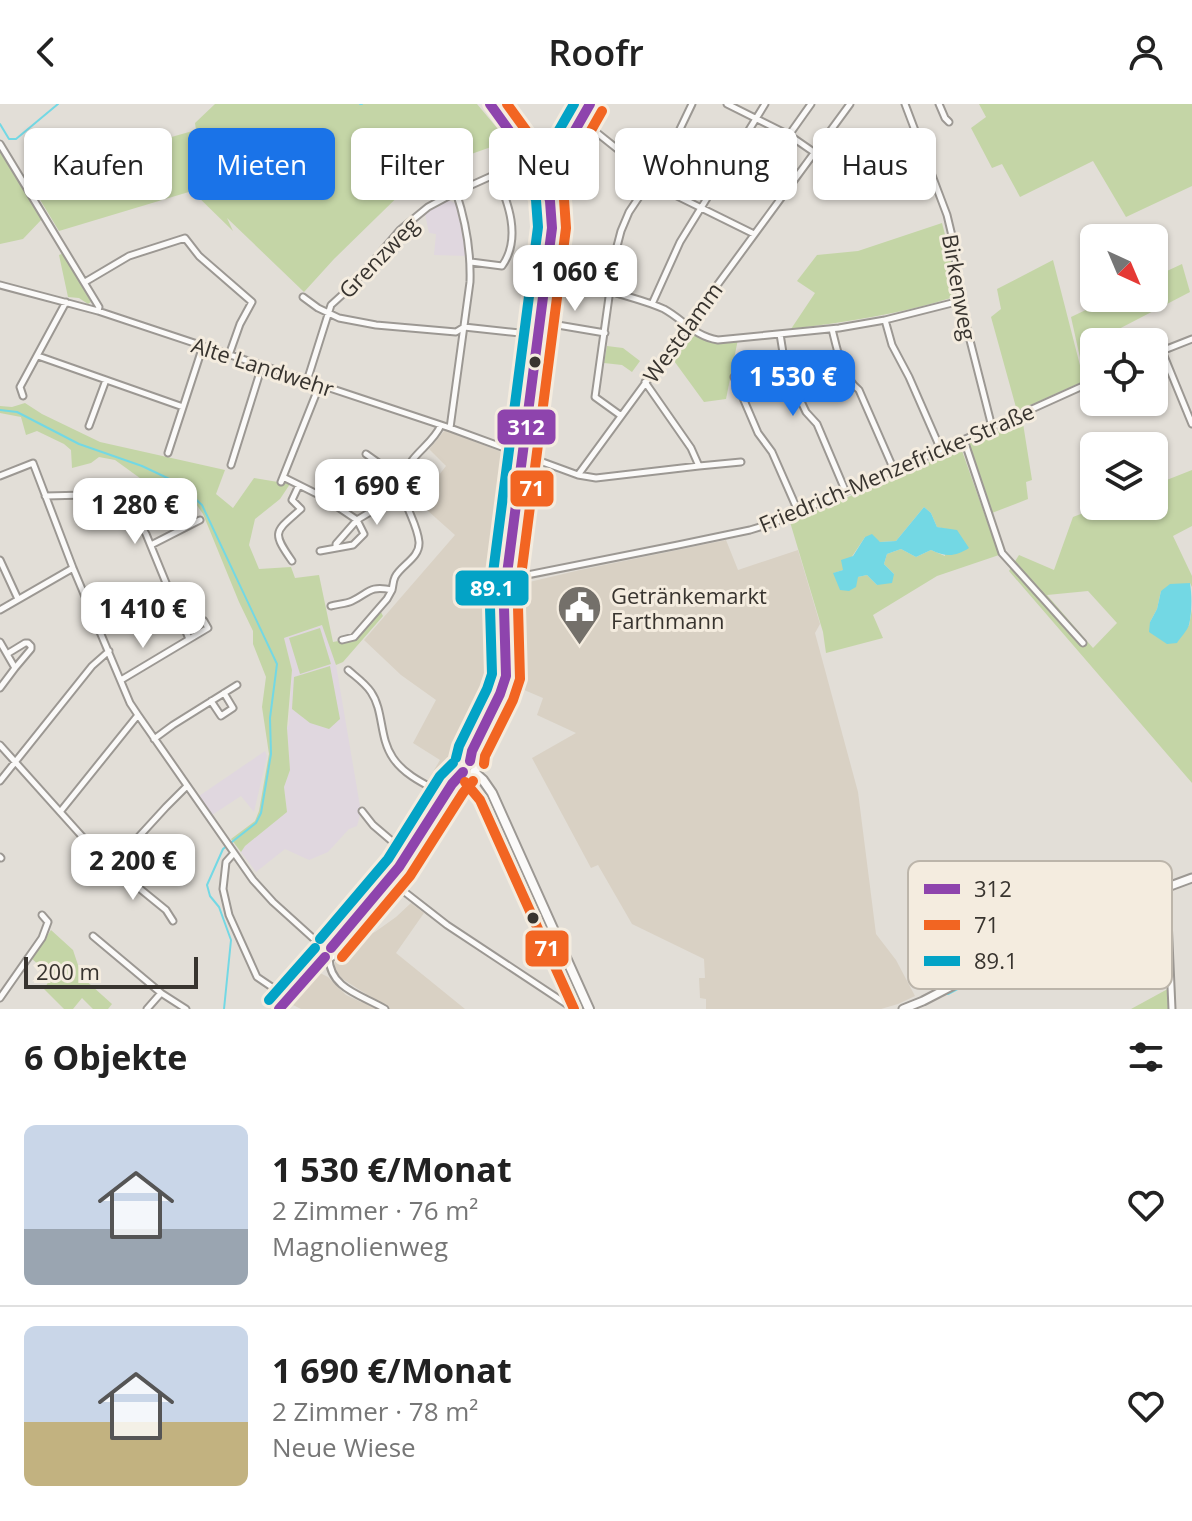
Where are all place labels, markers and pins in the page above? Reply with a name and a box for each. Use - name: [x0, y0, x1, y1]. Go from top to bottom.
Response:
- pin: 1 060 €: [501, 245, 649, 313]
- pin: 1 530 €: [719, 350, 867, 418]
- unlabelled marker: [527, 354, 543, 370]
- pin: 1 690 €: [303, 459, 451, 527]
- pin: 1 280 €: [61, 478, 209, 546]
- place label: Getränkemarkt Farthmann: [611, 580, 767, 635]
- pin: 1 410 €: [69, 582, 217, 650]
- public building icon: Getränkemarkt Farthmann: [556, 584, 604, 647]
- pin: 2 200 €: [59, 834, 207, 902]
- unlabelled marker: [525, 910, 541, 926]

